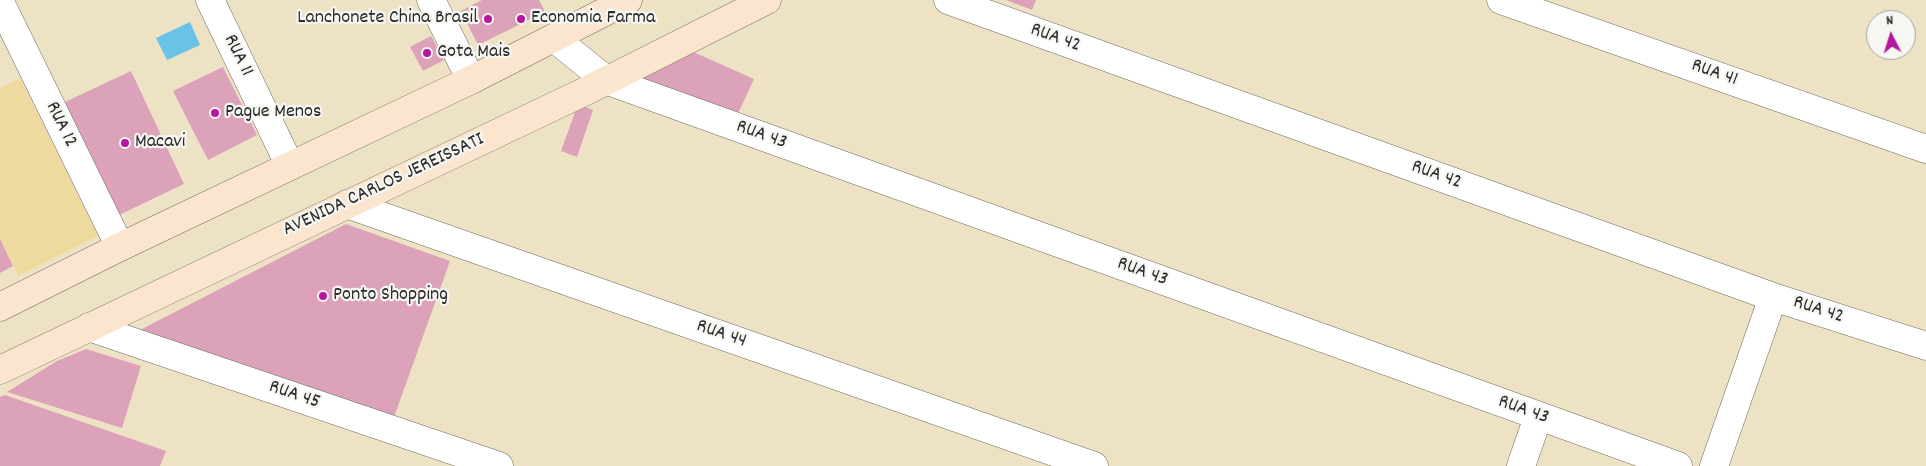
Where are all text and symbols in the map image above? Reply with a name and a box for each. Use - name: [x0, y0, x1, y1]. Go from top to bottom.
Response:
- place label: Lanchonete China Brasil: [297, 7, 478, 31]
- place label: Economia Farma: [531, 7, 655, 31]
- north arrow: [1866, 10, 1916, 60]
- text: N: [1885, 11, 1894, 31]
- marker: Lanchonete China Brasil: [482, 13, 494, 25]
- marker: Economia Farma: [515, 13, 527, 25]
- street label: RUA 42: [1027, 19, 1083, 59]
- street label: RUA 11: [217, 31, 257, 81]
- place label: Gota Mais: [437, 41, 511, 65]
- marker: Gota Mais: [421, 47, 433, 59]
- street label: RUA 41: [1688, 55, 1740, 93]
- street label: RUA 12: [39, 98, 81, 152]
- place label: Pague Menos: [225, 101, 321, 125]
- marker: Pague Menos: [209, 107, 221, 119]
- street label: RUA 43: [732, 116, 790, 156]
- street label: AVENIDA CARLOS JEREISSATI: [280, 129, 488, 243]
- place label: Macavi: [135, 131, 186, 155]
- marker: Macavi: [119, 137, 131, 149]
- street label: RUA 42: [1408, 156, 1464, 196]
- street label: RUA 43: [1113, 253, 1171, 293]
- place label: Ponto Shopping: [333, 284, 448, 308]
- marker: Ponto Shopping: [317, 290, 329, 302]
- street label: RUA 42: [1790, 292, 1846, 330]
- street label: RUA 44: [693, 315, 749, 355]
- street label: RUA 45: [265, 376, 323, 416]
- street label: RUA 43: [1494, 391, 1552, 431]

